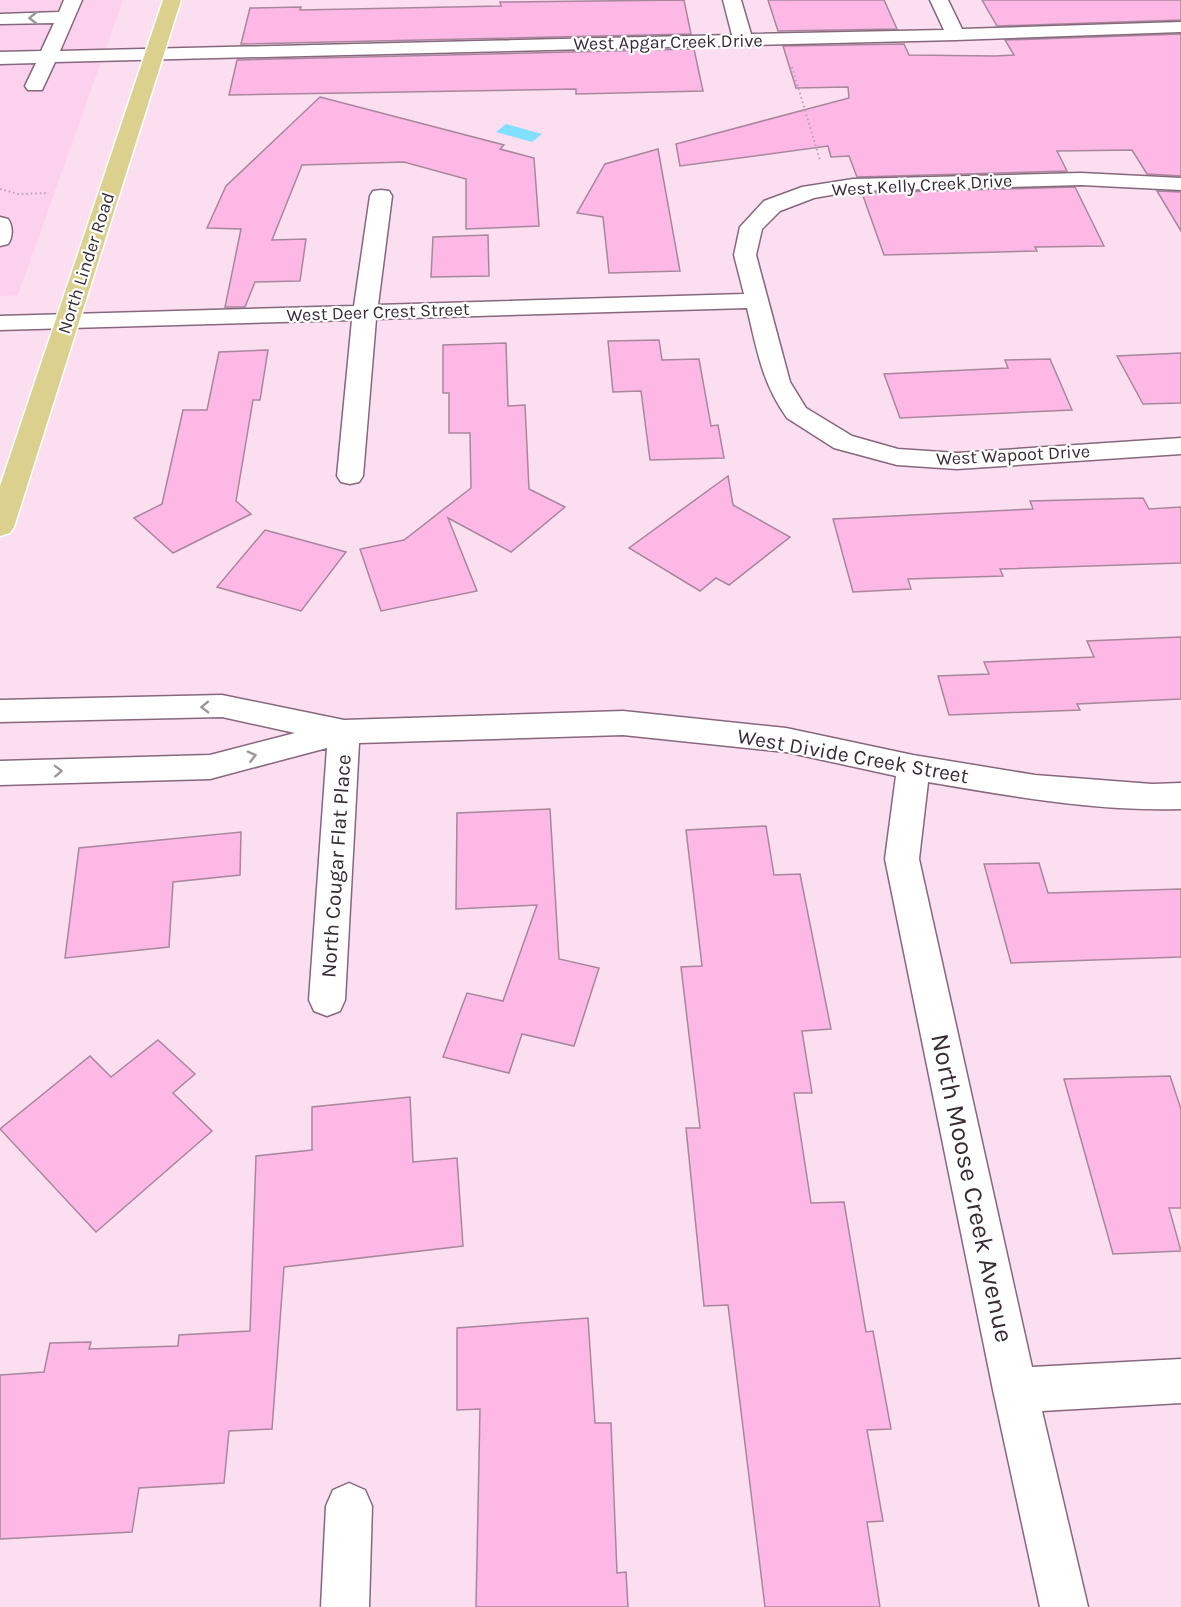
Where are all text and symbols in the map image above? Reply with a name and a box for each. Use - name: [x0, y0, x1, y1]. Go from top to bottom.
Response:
- one-way arrow: [28, 12, 37, 24]
- street label: West Apgar Creek Drive: [573, 29, 763, 55]
- street label: West Kelly Creek Drive: [831, 169, 1013, 201]
- street label: North Linder Road: [53, 190, 119, 336]
- street label: West Deer Crest Street: [286, 298, 470, 326]
- street label: West Wapoot Drive: [936, 440, 1090, 470]
- one-way arrow: [200, 701, 209, 713]
- street label: West Divide Creek Street: [735, 724, 971, 788]
- one-way arrow: [247, 750, 257, 763]
- street label: North Cougar Flat Place: [316, 753, 356, 979]
- one-way arrow: [54, 765, 63, 778]
- street label: North Moose Creek Avenue: [924, 1031, 1020, 1345]

